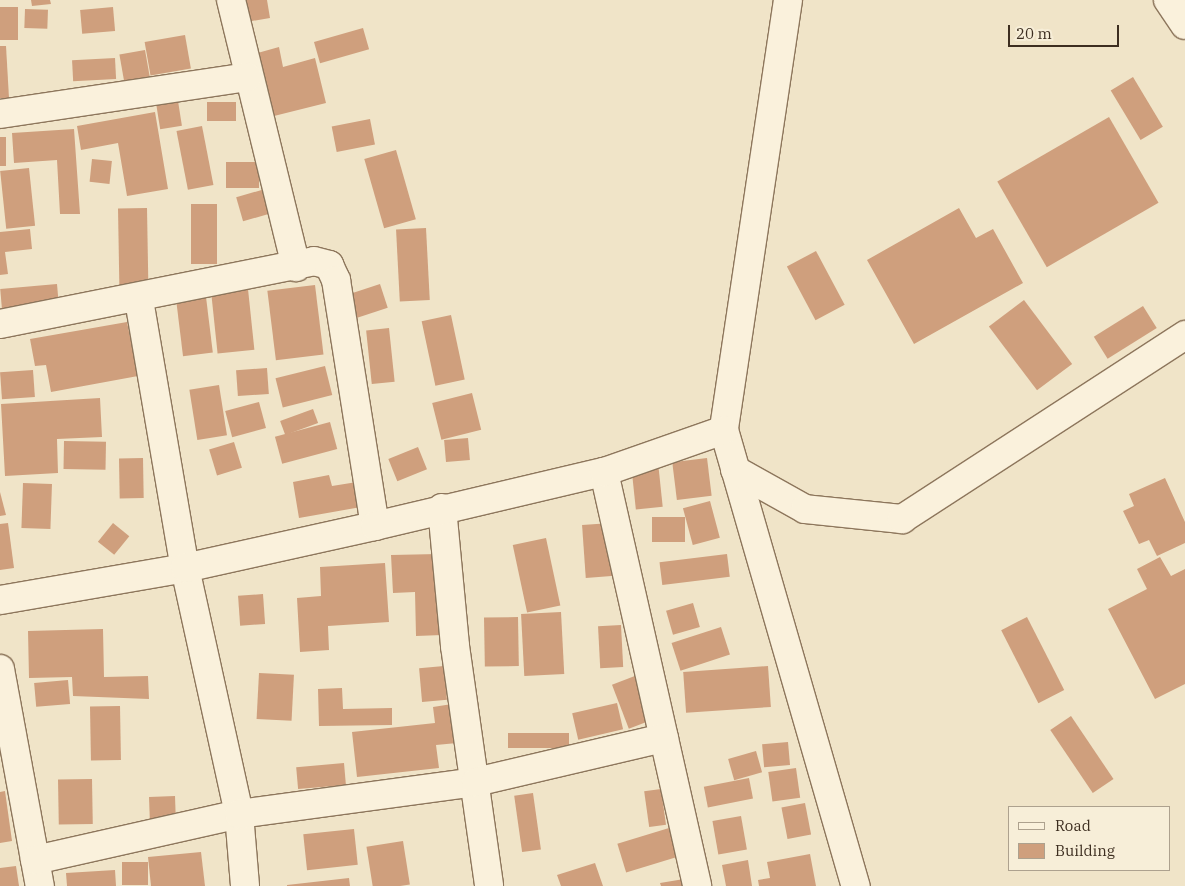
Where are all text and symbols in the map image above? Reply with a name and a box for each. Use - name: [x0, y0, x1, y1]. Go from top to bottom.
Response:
- scale bar: [1010, 15, 1121, 47]
- text: 20 m: [1016, 24, 1052, 43]
- legend: [1008, 806, 1170, 871]
- text: Road: [1055, 816, 1091, 835]
- text: Building: [1055, 841, 1115, 860]

